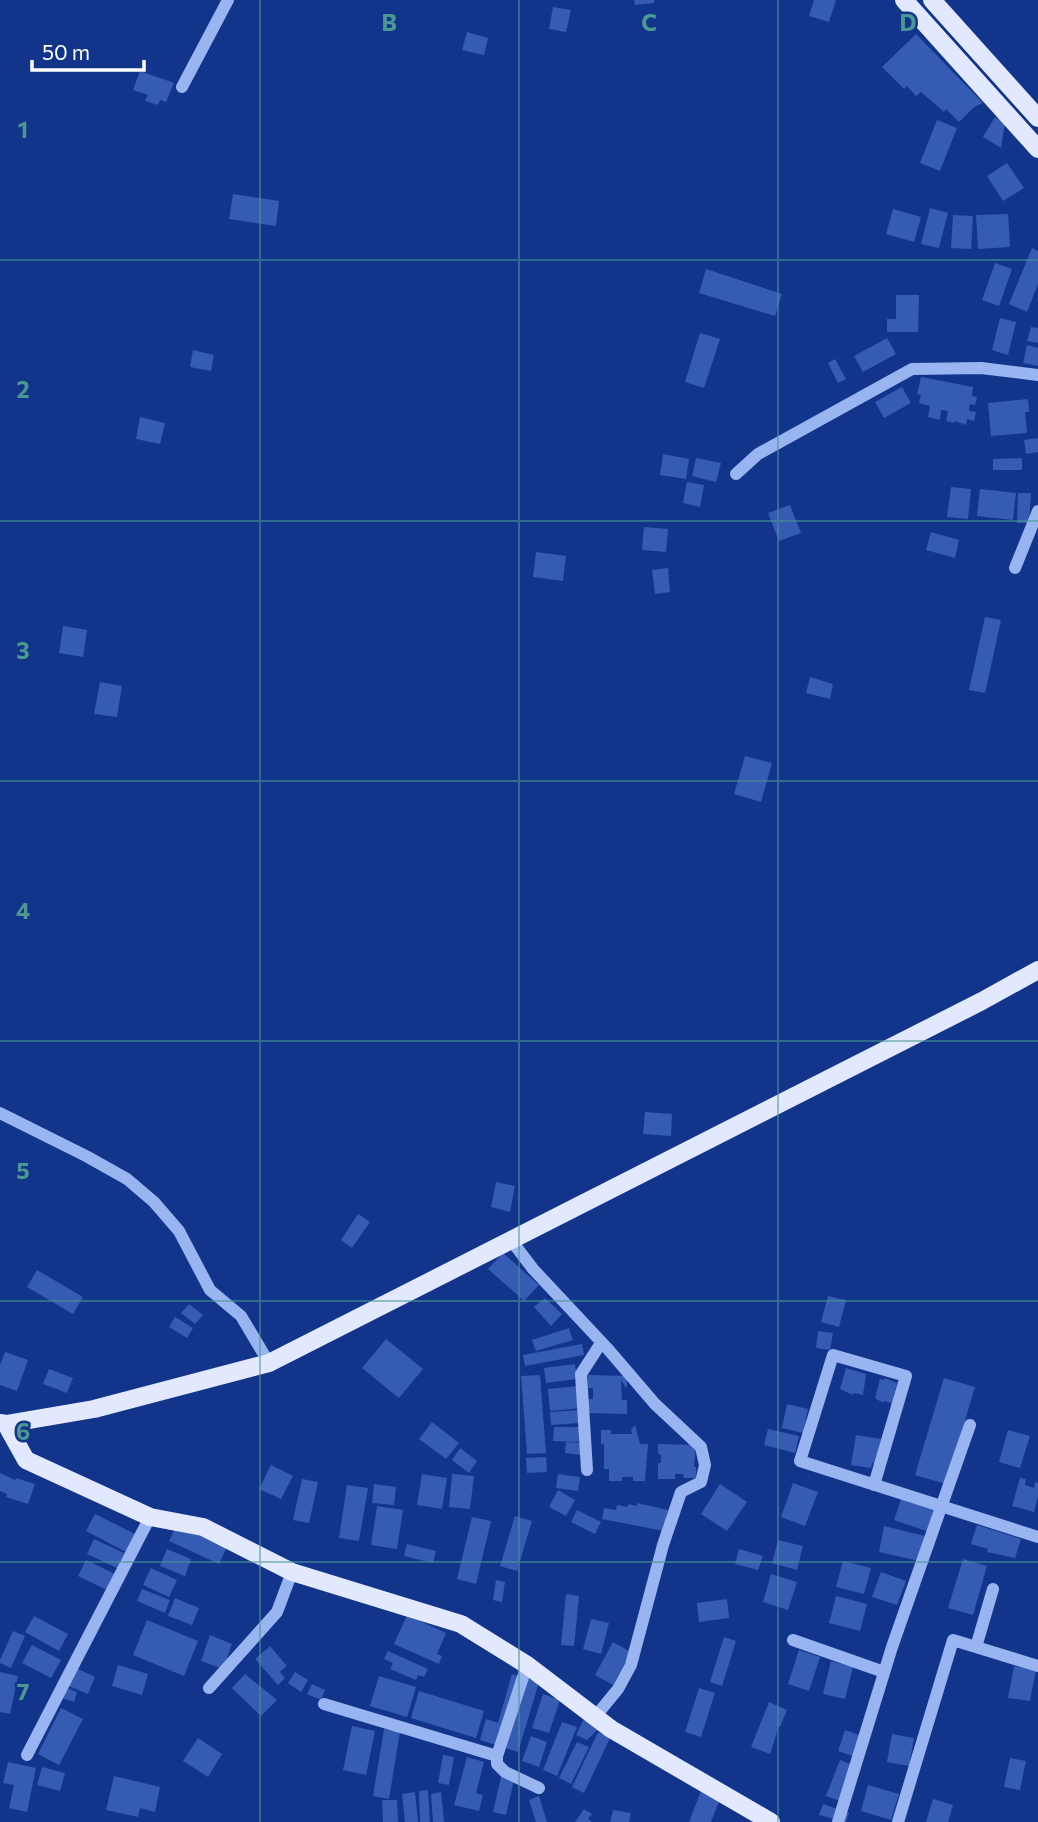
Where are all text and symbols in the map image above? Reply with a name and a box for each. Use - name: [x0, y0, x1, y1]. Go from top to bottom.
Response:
- text: B: [381, 8, 397, 36]
- text: C: [641, 8, 657, 36]
- text: D: [900, 8, 917, 36]
- scale bar: [32, 28, 144, 72]
- text: 50 m: [42, 39, 90, 64]
- text: 1: [18, 115, 28, 143]
- text: 2: [16, 375, 30, 403]
- text: 3: [16, 636, 30, 664]
- text: 4: [16, 896, 30, 924]
- text: 5: [16, 1156, 30, 1184]
- text: 6: [16, 1417, 30, 1445]
- text: 7: [17, 1677, 29, 1705]

